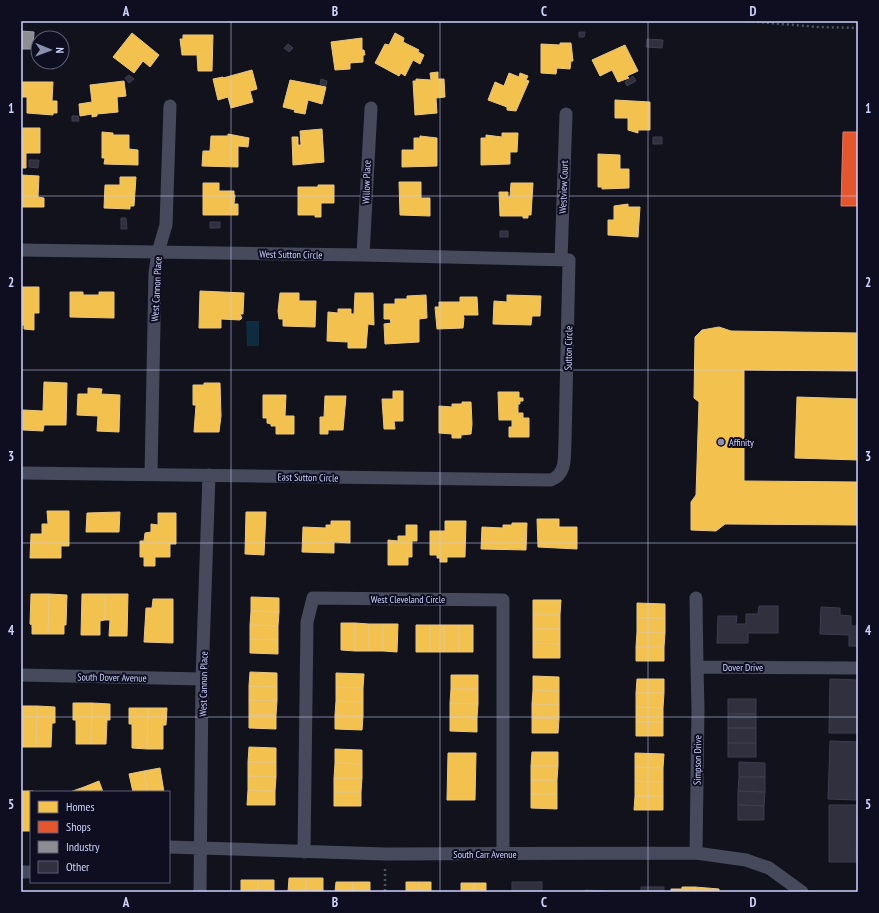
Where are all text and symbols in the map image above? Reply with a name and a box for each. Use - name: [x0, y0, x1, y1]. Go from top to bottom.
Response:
- text: A: [122, 3, 130, 20]
- text: B: [332, 3, 338, 20]
- text: C: [541, 3, 547, 20]
- text: D: [750, 3, 757, 20]
- north arrow: [30, 30, 70, 70]
- text: N: [53, 47, 67, 53]
- text: 1: [8, 100, 14, 117]
- text: 1: [865, 100, 871, 117]
- street label: Willow Place: [359, 160, 374, 204]
- street label: Westview Court: [556, 160, 571, 214]
- street label: West Sutton Circle: [259, 247, 323, 262]
- street label: West Cannon Place: [148, 256, 165, 322]
- text: 2: [8, 274, 14, 291]
- text: 2: [865, 274, 871, 291]
- street label: Sutton Circle: [562, 326, 575, 370]
- place label: Affinity: [729, 436, 754, 449]
- marker: Affinity: [716, 437, 726, 447]
- text: 3: [8, 448, 14, 465]
- text: 3: [865, 448, 871, 465]
- street label: East Sutton Circle: [277, 470, 339, 485]
- street label: West Cleveland Circle: [371, 593, 445, 606]
- text: 4: [8, 622, 15, 639]
- text: 4: [865, 622, 872, 639]
- street label: West Cannon Place: [196, 651, 211, 717]
- street label: Dover Drive: [723, 661, 763, 674]
- street label: South Dover Avenue: [77, 670, 147, 685]
- street label: Simpson Drive: [691, 735, 704, 785]
- legend: [30, 791, 170, 883]
- text: 5: [8, 796, 14, 813]
- text: 5: [865, 796, 871, 813]
- text: Homes: [66, 799, 94, 814]
- text: Shops: [66, 819, 91, 834]
- text: Industry: [66, 839, 100, 854]
- street label: South Carr Avenue: [453, 848, 517, 861]
- text: Other: [66, 859, 90, 874]
- text: A: [122, 894, 130, 911]
- text: B: [332, 894, 338, 911]
- text: C: [541, 894, 547, 911]
- text: D: [750, 894, 757, 911]

